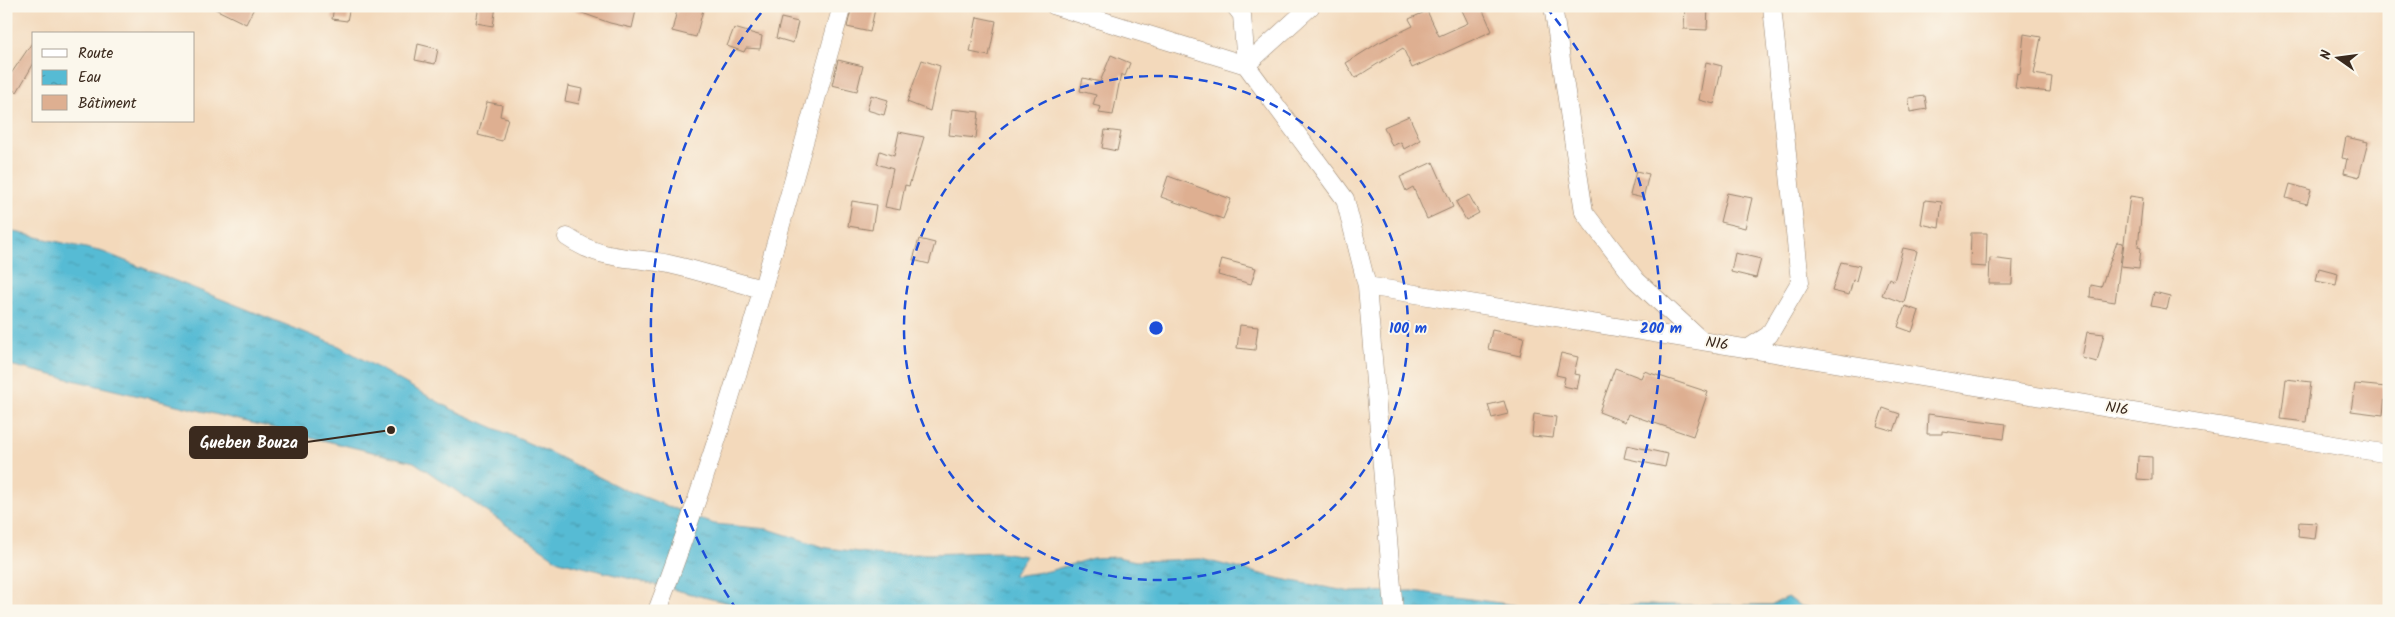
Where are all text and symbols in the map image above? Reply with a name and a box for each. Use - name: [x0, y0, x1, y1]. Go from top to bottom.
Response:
- legend: [32, 32, 195, 122]
- north arrow: [2312, 32, 2362, 82]
- text: Route: [78, 42, 114, 66]
- text: N: [2315, 48, 2338, 62]
- text: Eau: [78, 66, 101, 90]
- text: Bâtiment: [78, 92, 137, 116]
- text: 100 m: [1389, 317, 1427, 341]
- text: 200 m: [1640, 317, 1682, 341]
- centre of rings: [1147, 319, 1165, 337]
- street label: N16: [1704, 330, 1730, 358]
- street label: N16: [2104, 395, 2130, 423]
- callout: Gueben Bouza: [190, 427, 307, 458]
- text: Gueben Bouza: [200, 431, 298, 456]

